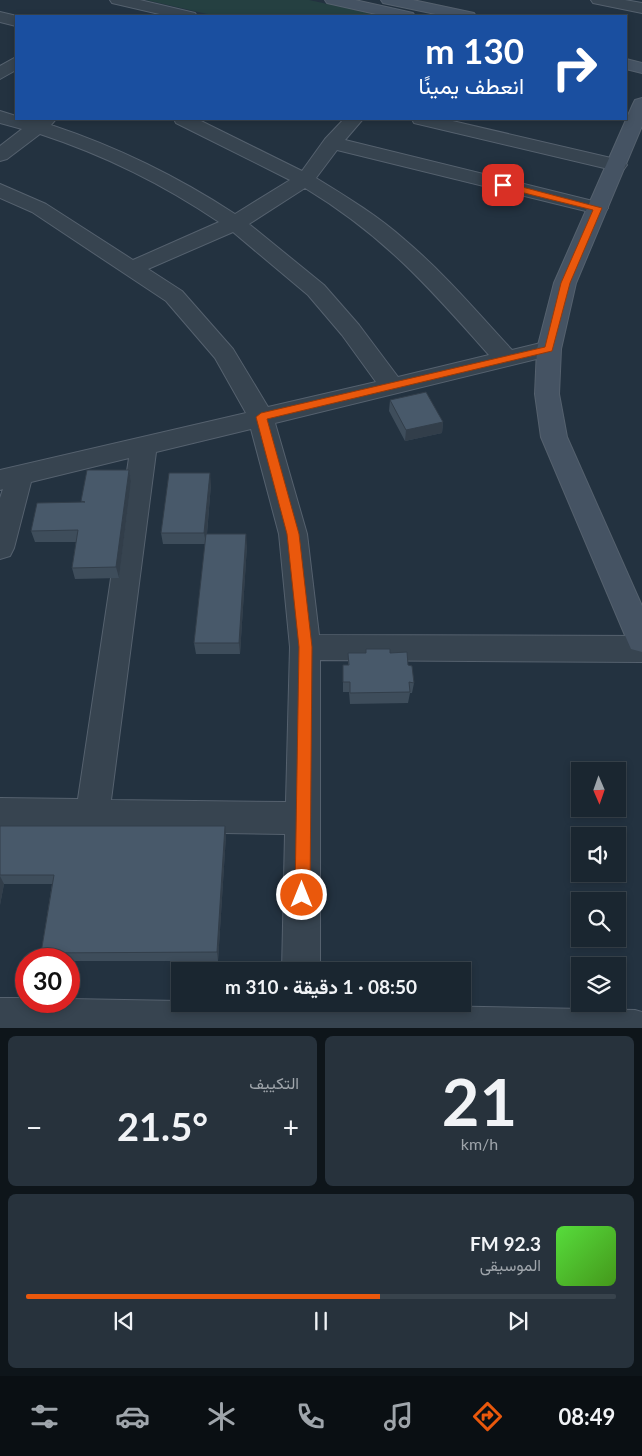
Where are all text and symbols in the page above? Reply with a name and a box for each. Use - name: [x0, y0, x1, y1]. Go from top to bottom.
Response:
- text: 130 m: [425, 29, 524, 71]
- icon: right: [542, 35, 607, 100]
- text: انعطف يمينًا: [418, 72, 524, 99]
- pin: [482, 164, 524, 206]
- icon: arrive: [489, 171, 517, 199]
- north arrow: [571, 762, 626, 818]
- map controls: [571, 762, 626, 1012]
- button: sound: [571, 827, 626, 882]
- position arrow: [275, 868, 327, 920]
- button: search: [571, 892, 626, 947]
- speed limit sign: 30: [15, 948, 80, 1013]
- button: layers: [571, 957, 626, 1012]
- text: 08:50 · 1 دقيقة · 310 m: [225, 975, 417, 998]
- text: 21: [442, 1062, 517, 1140]
- text: التكييف: [249, 1073, 299, 1092]
- text: 21.5°: [117, 1103, 208, 1149]
- text: −: [26, 1110, 42, 1144]
- text: +: [283, 1110, 299, 1144]
- text: km/h: [461, 1134, 498, 1153]
- text: 92.3 FM: [470, 1232, 541, 1255]
- text: الموسيقى: [480, 1255, 541, 1274]
- icon: previous: [110, 1307, 138, 1335]
- icon: pause: [307, 1307, 335, 1335]
- icon: next: [504, 1307, 532, 1335]
- icon: filters: [27, 1399, 62, 1434]
- icon: car: [115, 1399, 150, 1434]
- icon: climate: [204, 1399, 239, 1434]
- icon: phone: [293, 1399, 328, 1434]
- icon: music: [381, 1399, 416, 1434]
- icon: directions: [470, 1399, 505, 1434]
- text: 08:49: [558, 1403, 615, 1430]

